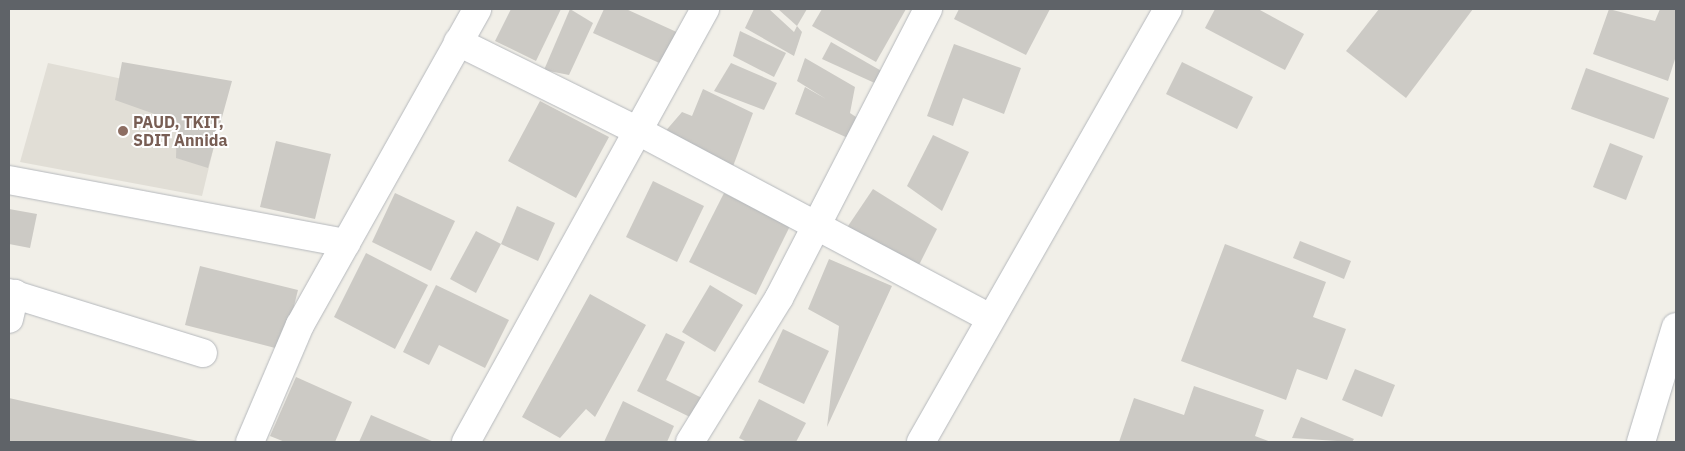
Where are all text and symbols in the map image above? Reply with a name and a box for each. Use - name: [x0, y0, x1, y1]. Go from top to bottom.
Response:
- place label: PAUD, TKIT, SDIT Annida: [133, 112, 228, 150]
- marker: PAUD, TKIT, SDIT Annida: [117, 125, 129, 137]

